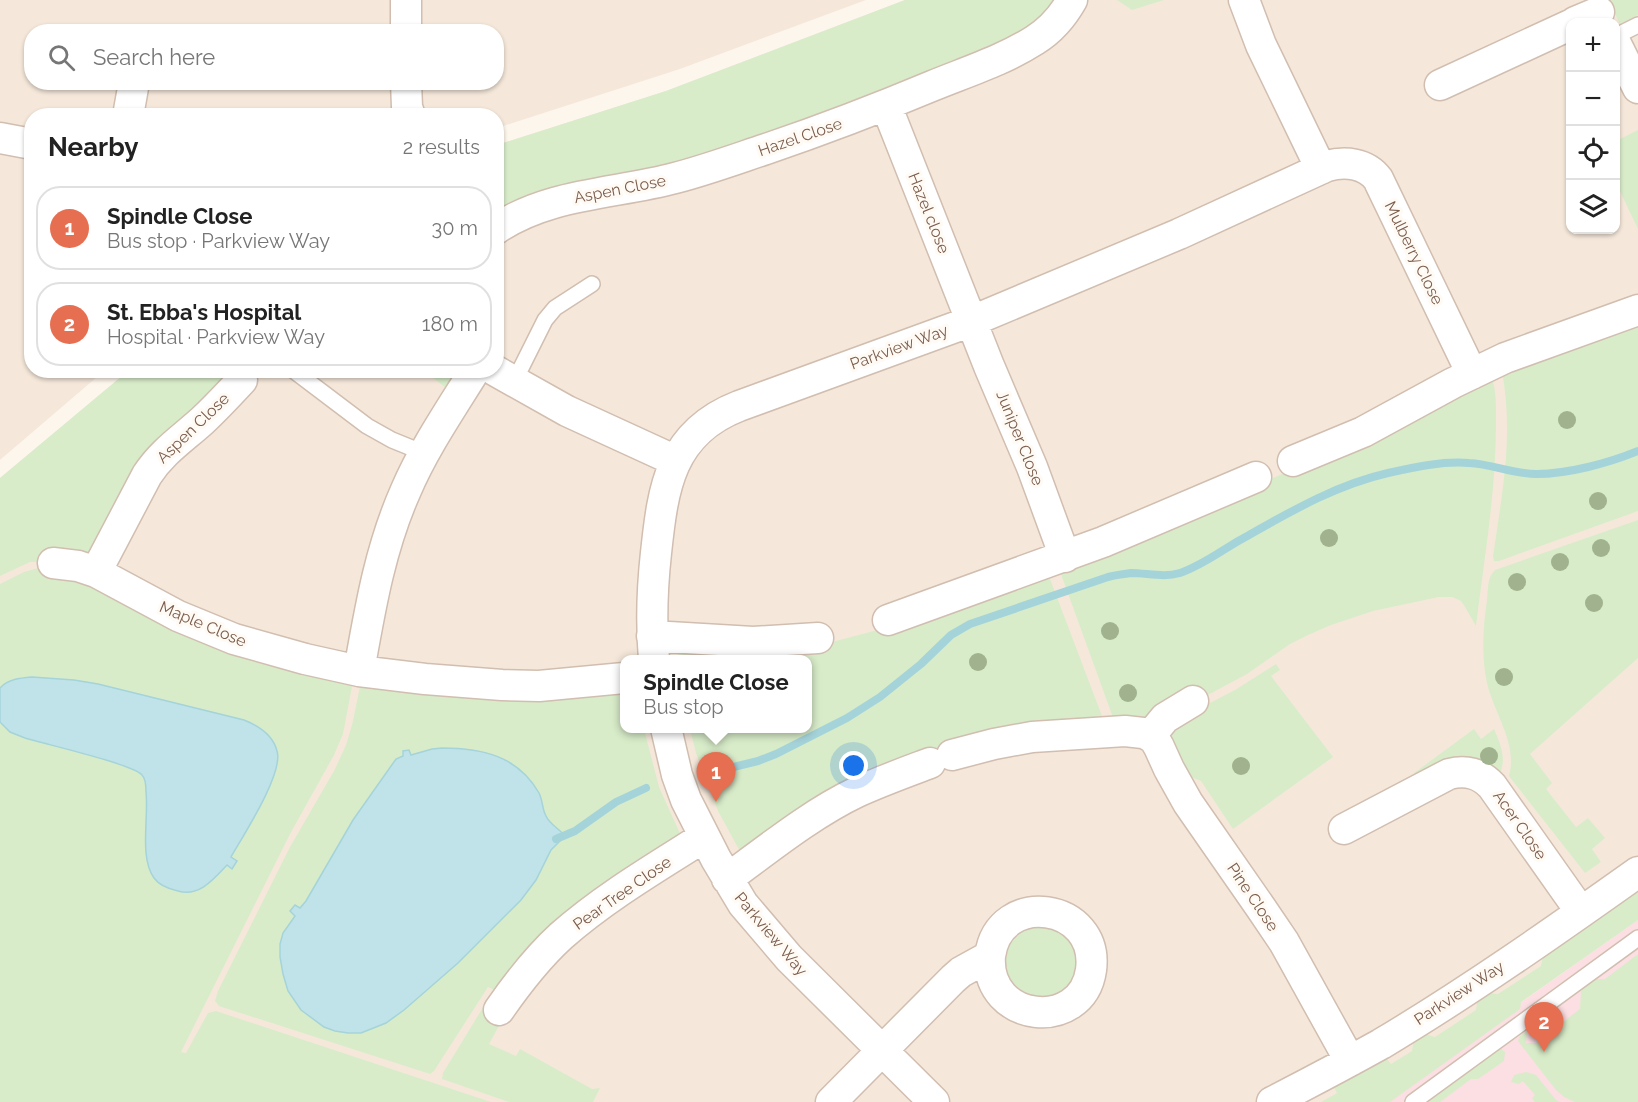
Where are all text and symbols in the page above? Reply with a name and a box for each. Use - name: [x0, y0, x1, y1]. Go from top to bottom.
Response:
- map controls: [1566, 18, 1620, 234]
- button: +: [1566, 18, 1620, 72]
- search box: [24, 24, 504, 90]
- icon: search: [45, 41, 78, 74]
- text: Search here: [93, 44, 215, 70]
- button: −: [1566, 72, 1620, 126]
- street label: Hazel Close: [756, 114, 844, 160]
- button: locate: [1566, 126, 1620, 180]
- text: Nearby: [48, 132, 138, 162]
- text: 2 results: [403, 135, 480, 159]
- street label: Hazel close: [904, 170, 954, 256]
- street label: Aspen Close: [573, 171, 667, 207]
- button: layers: [1566, 180, 1620, 234]
- street label: Mulberry Close: [1381, 198, 1447, 308]
- text: Spindle Close: [107, 203, 252, 229]
- text: 1: [65, 216, 74, 240]
- text: 30 m: [432, 216, 478, 240]
- text: Bus stop · Parkview Way: [107, 229, 330, 253]
- text: St. Ebba's Hospital: [107, 299, 301, 325]
- text: 2: [64, 312, 75, 336]
- text: 180 m: [422, 312, 478, 336]
- street label: Parkview Way: [847, 320, 951, 374]
- text: Hospital · Parkview Way: [107, 325, 325, 349]
- street label: Juniper Close: [992, 388, 1048, 488]
- street label: Aspen Close: [153, 389, 233, 467]
- street label: Maple Close: [157, 597, 249, 651]
- popup: [620, 655, 812, 733]
- text: Spindle Close: [643, 669, 789, 695]
- text: Bus stop: [643, 695, 724, 719]
- your location: [839, 751, 868, 780]
- pin: 1: [696, 752, 736, 802]
- street label: Acer Close: [1489, 787, 1551, 863]
- street label: Pear Tree Close: [569, 852, 675, 934]
- street label: Pine Close: [1223, 859, 1283, 935]
- street label: Parkview Way: [731, 888, 812, 980]
- street label: Parkview Way: [1411, 957, 1508, 1029]
- pin: 2: [1524, 1002, 1564, 1052]

